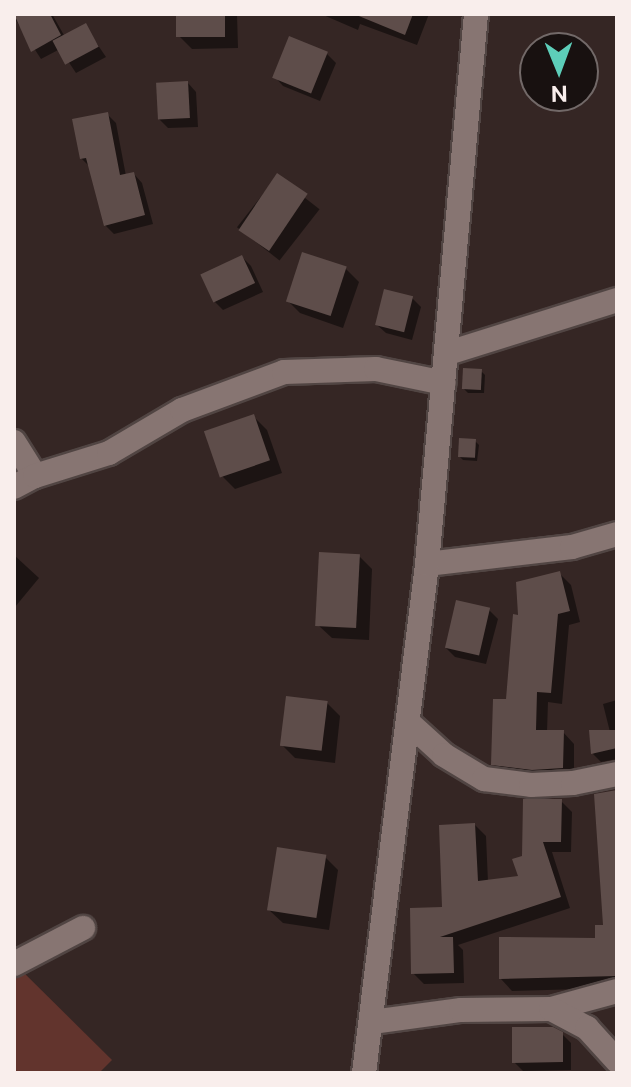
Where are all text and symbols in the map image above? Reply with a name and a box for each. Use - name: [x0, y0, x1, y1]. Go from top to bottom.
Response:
- north arrow: [519, 32, 599, 112]
- text: N: [551, 81, 568, 107]

